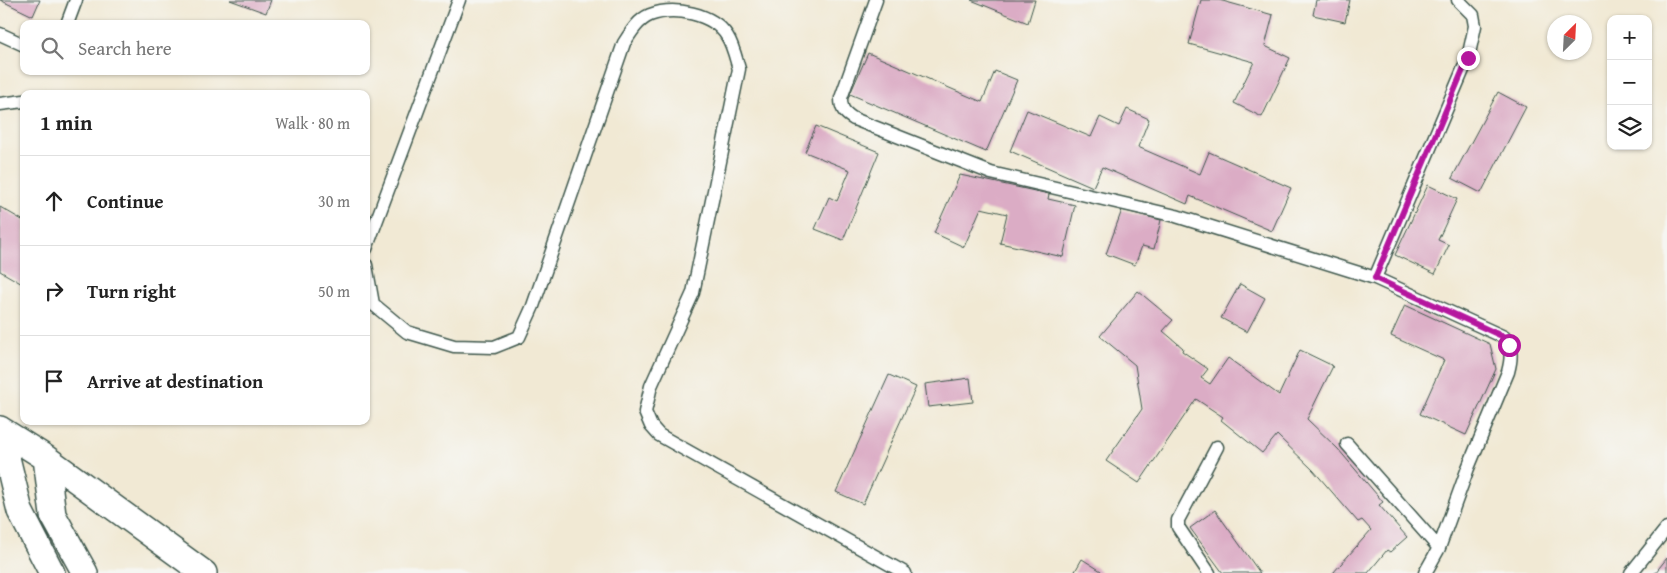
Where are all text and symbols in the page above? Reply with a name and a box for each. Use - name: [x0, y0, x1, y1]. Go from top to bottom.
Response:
- north arrow: [1547, 15, 1592, 60]
- map controls: [1607, 15, 1652, 150]
- button: +: [1607, 15, 1652, 60]
- search box: [20, 20, 370, 75]
- icon: search: [38, 34, 66, 62]
- text: Search here: [78, 34, 172, 62]
- route end: [1457, 47, 1480, 70]
- button: −: [1607, 60, 1652, 105]
- button: layers: [1607, 105, 1652, 150]
- text: 1 min: [40, 107, 92, 138]
- text: Walk · 80 m: [275, 111, 350, 135]
- icon: ahead: [40, 187, 68, 215]
- text: Continue: [87, 187, 164, 215]
- text: 30 m: [318, 189, 350, 213]
- icon: right: [40, 277, 68, 305]
- text: Turn right: [87, 277, 176, 305]
- text: 50 m: [318, 279, 350, 303]
- route start: [1498, 334, 1521, 357]
- icon: arrive: [40, 367, 68, 395]
- text: Arrive at destination: [87, 367, 263, 395]

